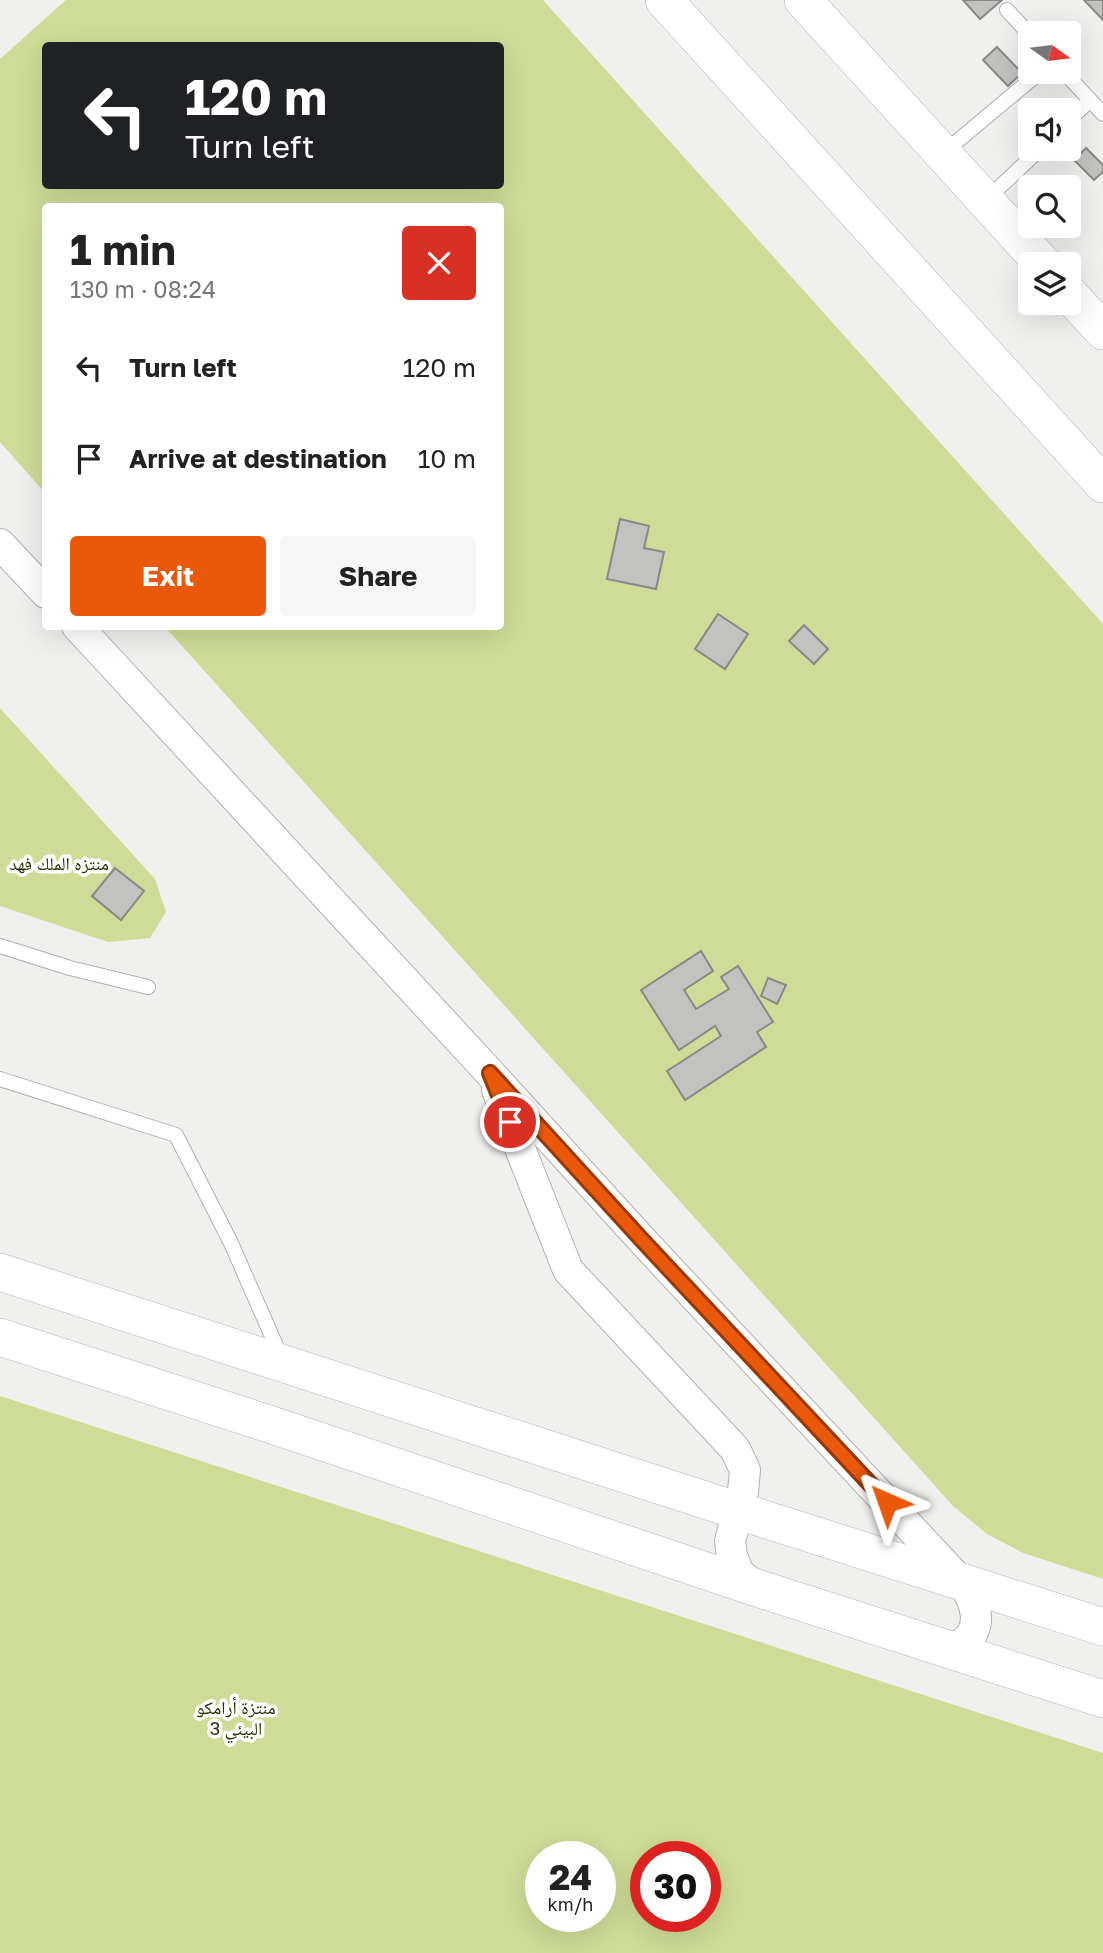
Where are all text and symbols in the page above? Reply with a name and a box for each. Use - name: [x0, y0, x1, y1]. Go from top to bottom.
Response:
- north arrow: [1018, 21, 1082, 84]
- map controls: [1018, 21, 1081, 315]
- text: 120 m: [185, 67, 327, 126]
- icon: left: [70, 70, 161, 161]
- button: sound: [1018, 98, 1081, 161]
- text: Turn left: [185, 127, 314, 165]
- button: search: [1018, 175, 1081, 238]
- text: 1 min: [70, 224, 176, 274]
- button: close: [402, 226, 476, 300]
- button: layers: [1018, 252, 1081, 315]
- text: 130 m · 08:24: [70, 275, 216, 303]
- icon: left: [70, 349, 108, 387]
- text: Turn left: [129, 352, 237, 383]
- text: 120 m: [403, 352, 476, 383]
- icon: arrive: [70, 440, 108, 478]
- text: Arrive at destination: [129, 443, 387, 474]
- text: 10 m: [418, 443, 476, 474]
- button: Exit: [70, 536, 266, 616]
- button: Share: [280, 536, 476, 616]
- park label: منتزه الملك فهد: [9, 852, 109, 874]
- pin: [480, 1092, 540, 1152]
- icon: arrive: [491, 1103, 529, 1141]
- position arrow: [850, 1465, 924, 1539]
- park label: منتزة أرامكو البيئي 3: [196, 1696, 276, 1744]
- speed limit sign: 30: [630, 1841, 721, 1932]
- text: 24: [549, 1856, 592, 1898]
- text: km/h: [548, 1893, 593, 1915]

